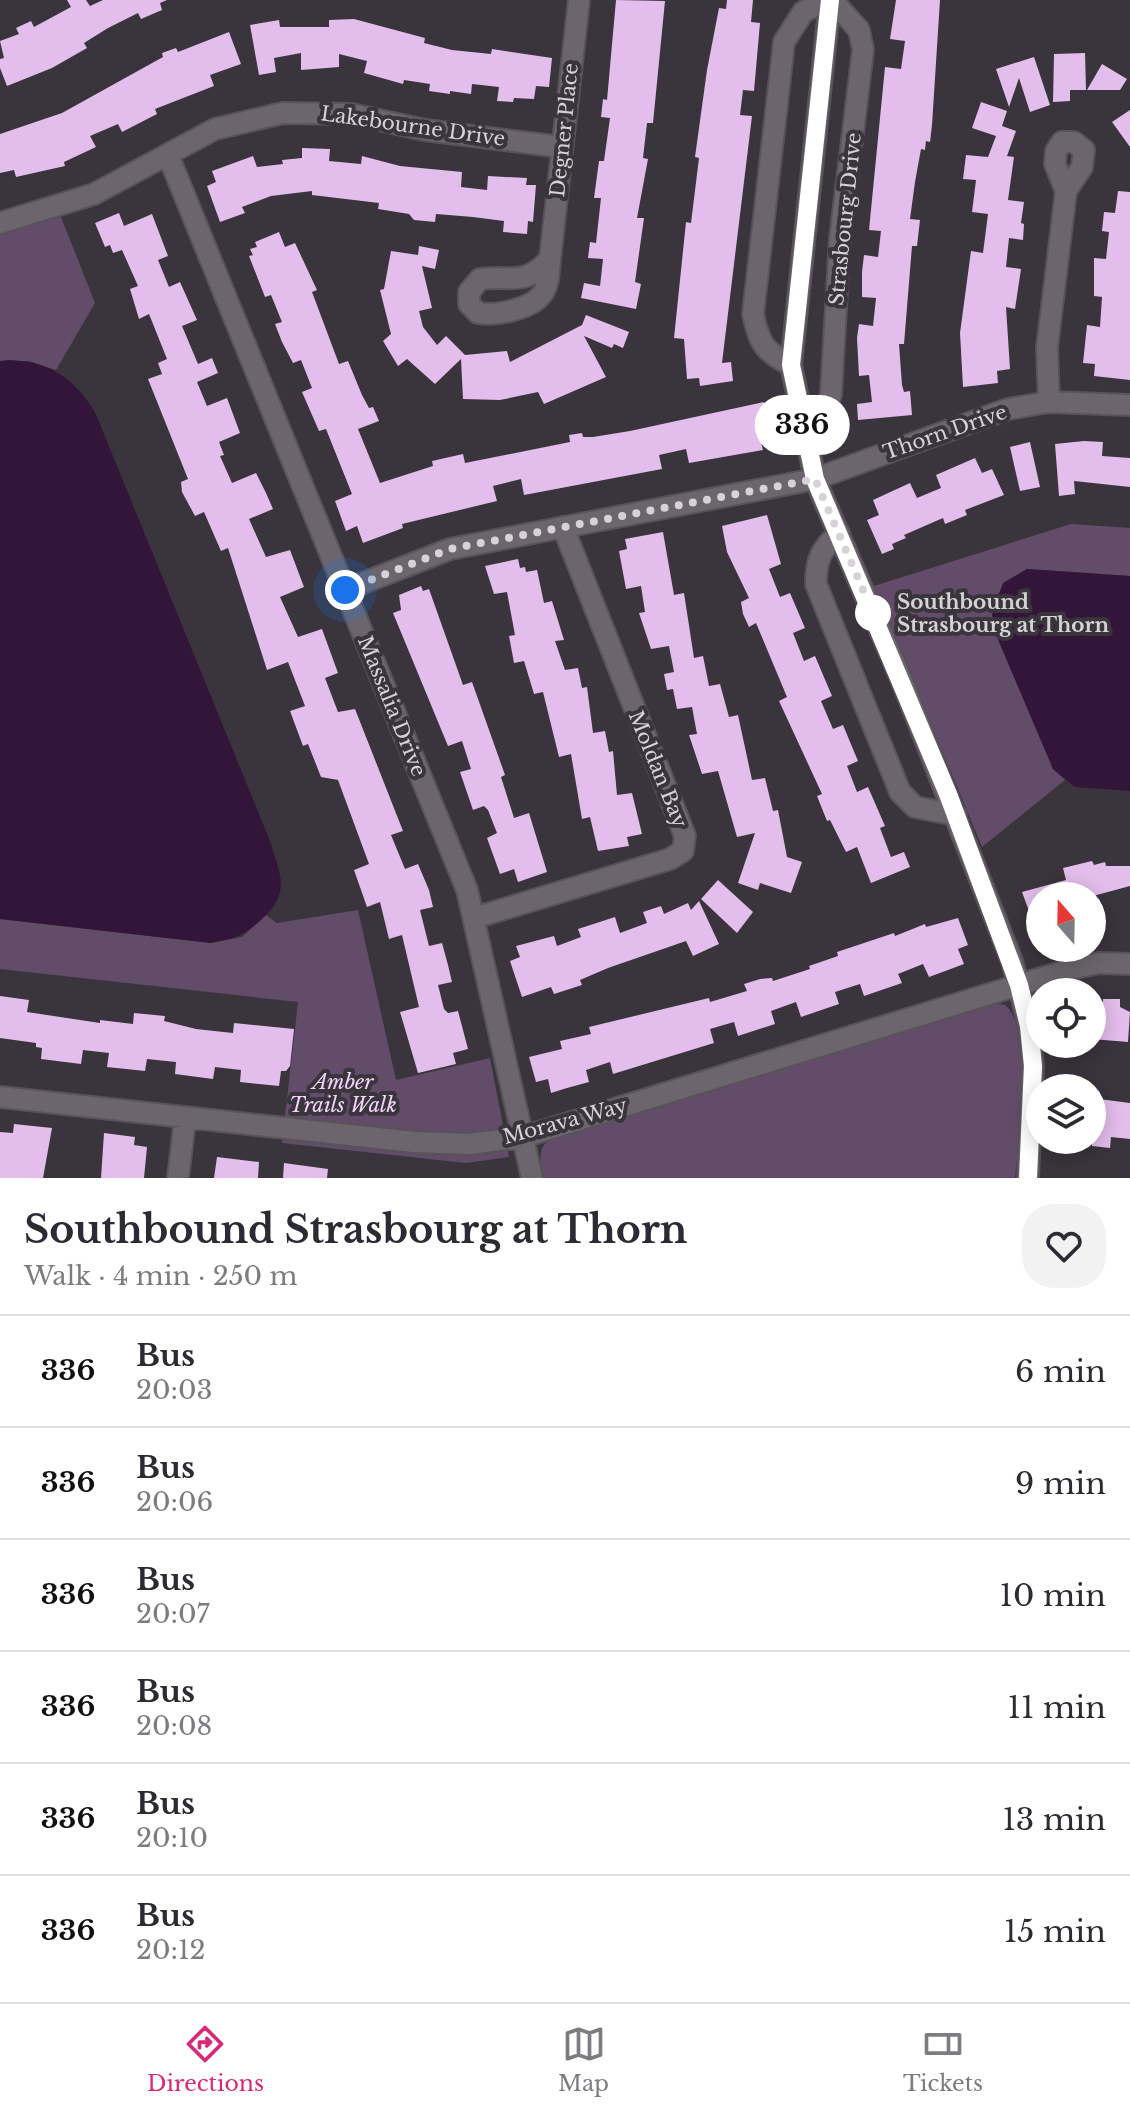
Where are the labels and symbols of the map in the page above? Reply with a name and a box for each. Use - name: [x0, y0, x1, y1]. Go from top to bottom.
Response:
- street label: Degner Place: [545, 62, 583, 198]
- street label: Lakebourne Drive: [319, 101, 507, 151]
- street label: Strasbourg Drive: [824, 131, 866, 307]
- line badge: 336: [756, 399, 848, 451]
- street label: Thorn Drive: [880, 400, 1010, 464]
- your location: [325, 570, 365, 610]
- place label: Southbound Strasbourg at Thorn: [897, 590, 1109, 637]
- marker: Southbound Strasbourg at Thorn: [856, 596, 890, 630]
- street label: Massalia Drive: [353, 632, 431, 780]
- street label: Moldan Bay: [624, 707, 692, 831]
- north arrow: [1026, 882, 1106, 962]
- park label: Amber Trails Walk: [289, 1070, 397, 1117]
- street label: Morava Way: [500, 1093, 630, 1149]

